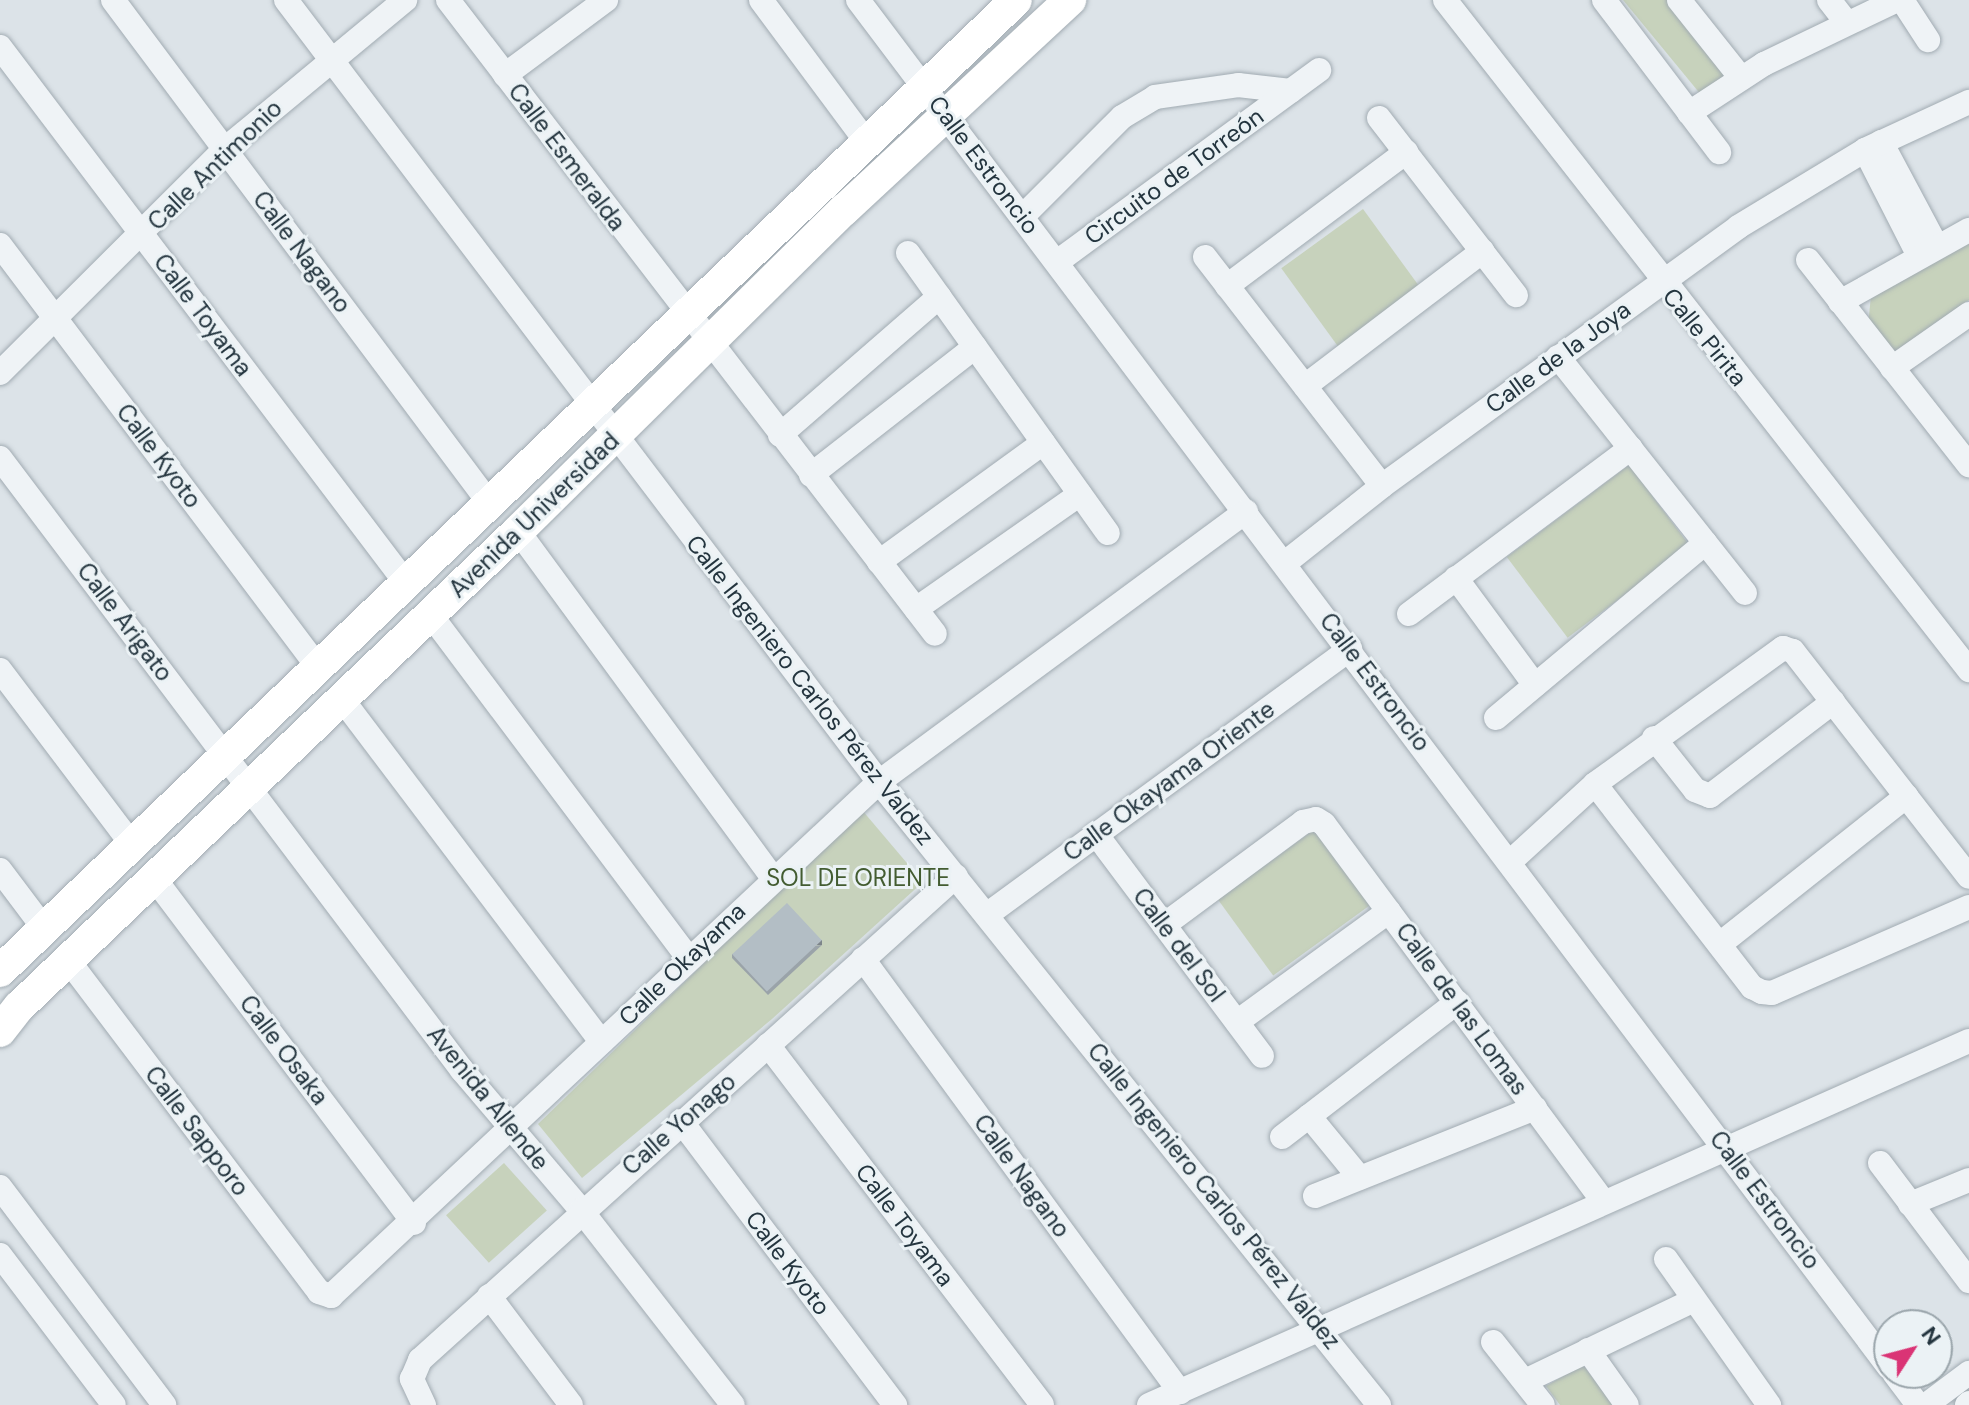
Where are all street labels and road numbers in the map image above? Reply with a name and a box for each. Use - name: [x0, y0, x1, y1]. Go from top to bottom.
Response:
- street label: Calle Esmeralda: [502, 78, 632, 236]
- street label: Calle Estroncio: [923, 90, 1045, 240]
- street label: Calle Antimonio: [142, 94, 288, 236]
- street label: Circuito de Torreón: [1079, 101, 1269, 251]
- street label: Calle Nagano: [247, 185, 357, 319]
- street label: Calle Toyama: [148, 248, 258, 382]
- street label: Calle Pirita: [1657, 282, 1753, 392]
- street label: Calle de la Joya: [1480, 295, 1636, 419]
- street label: Calle Kyoto: [110, 398, 208, 514]
- street label: Avenida Universidad: [443, 426, 625, 604]
- street label: Calle Ingeniero Carlos Pérez Valdez: [680, 529, 940, 851]
- street label: Calle Arigato: [71, 557, 179, 687]
- street label: Calle Estroncio: [1314, 607, 1436, 757]
- street label: Calle Okayama Oriente: [1058, 695, 1280, 867]
- street label: Calle del Sol: [1127, 882, 1231, 1008]
- street label: Calle Okayama: [613, 897, 751, 1031]
- street label: Calle de las Lomas: [1390, 917, 1534, 1101]
- street label: Calle Osaka: [233, 990, 335, 1110]
- street label: Avenida Allende: [421, 1020, 555, 1176]
- street label: Calle Ingeniero Carlos Pérez Valdez: [1082, 1037, 1346, 1355]
- street label: Calle Sapporo: [139, 1060, 255, 1202]
- street label: Calle Yonago: [616, 1067, 742, 1181]
- street label: Calle Nagano: [968, 1109, 1076, 1243]
- street label: Calle Estroncio: [1704, 1125, 1826, 1275]
- street label: Calle Toyama: [850, 1158, 960, 1292]
- street label: Calle Kyoto: [739, 1205, 837, 1321]

